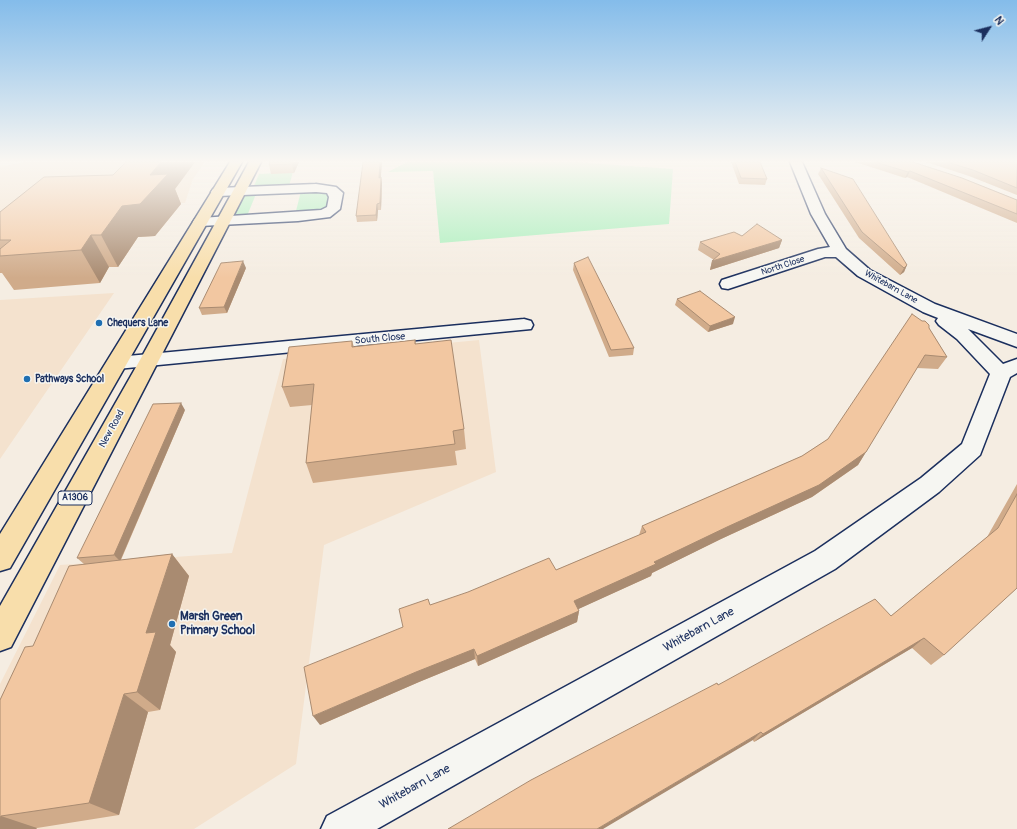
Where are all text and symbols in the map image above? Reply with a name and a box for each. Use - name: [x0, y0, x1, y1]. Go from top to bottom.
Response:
- north arrow: [969, 8, 1009, 48]
- text: N: [992, 14, 1007, 27]
- street label: North Close: [760, 254, 806, 278]
- street label: Whitebarn Lane: [863, 268, 919, 306]
- place label: Chequers Lane: [107, 317, 168, 329]
- marker: Chequers Lane: [94, 318, 104, 328]
- street label: South Close: [354, 331, 406, 347]
- place label: Pathways School: [35, 373, 104, 385]
- marker: Pathways School: [22, 374, 32, 384]
- street label: New Road: [97, 408, 127, 450]
- road number: A1306: [58, 491, 92, 505]
- street label: Whitebarn Lane: [661, 605, 737, 655]
- place label: Marsh Green Primary School: [180, 610, 255, 638]
- marker: Marsh Green Primary School: [167, 619, 177, 629]
- street label: Whitebarn Lane: [377, 762, 453, 812]

